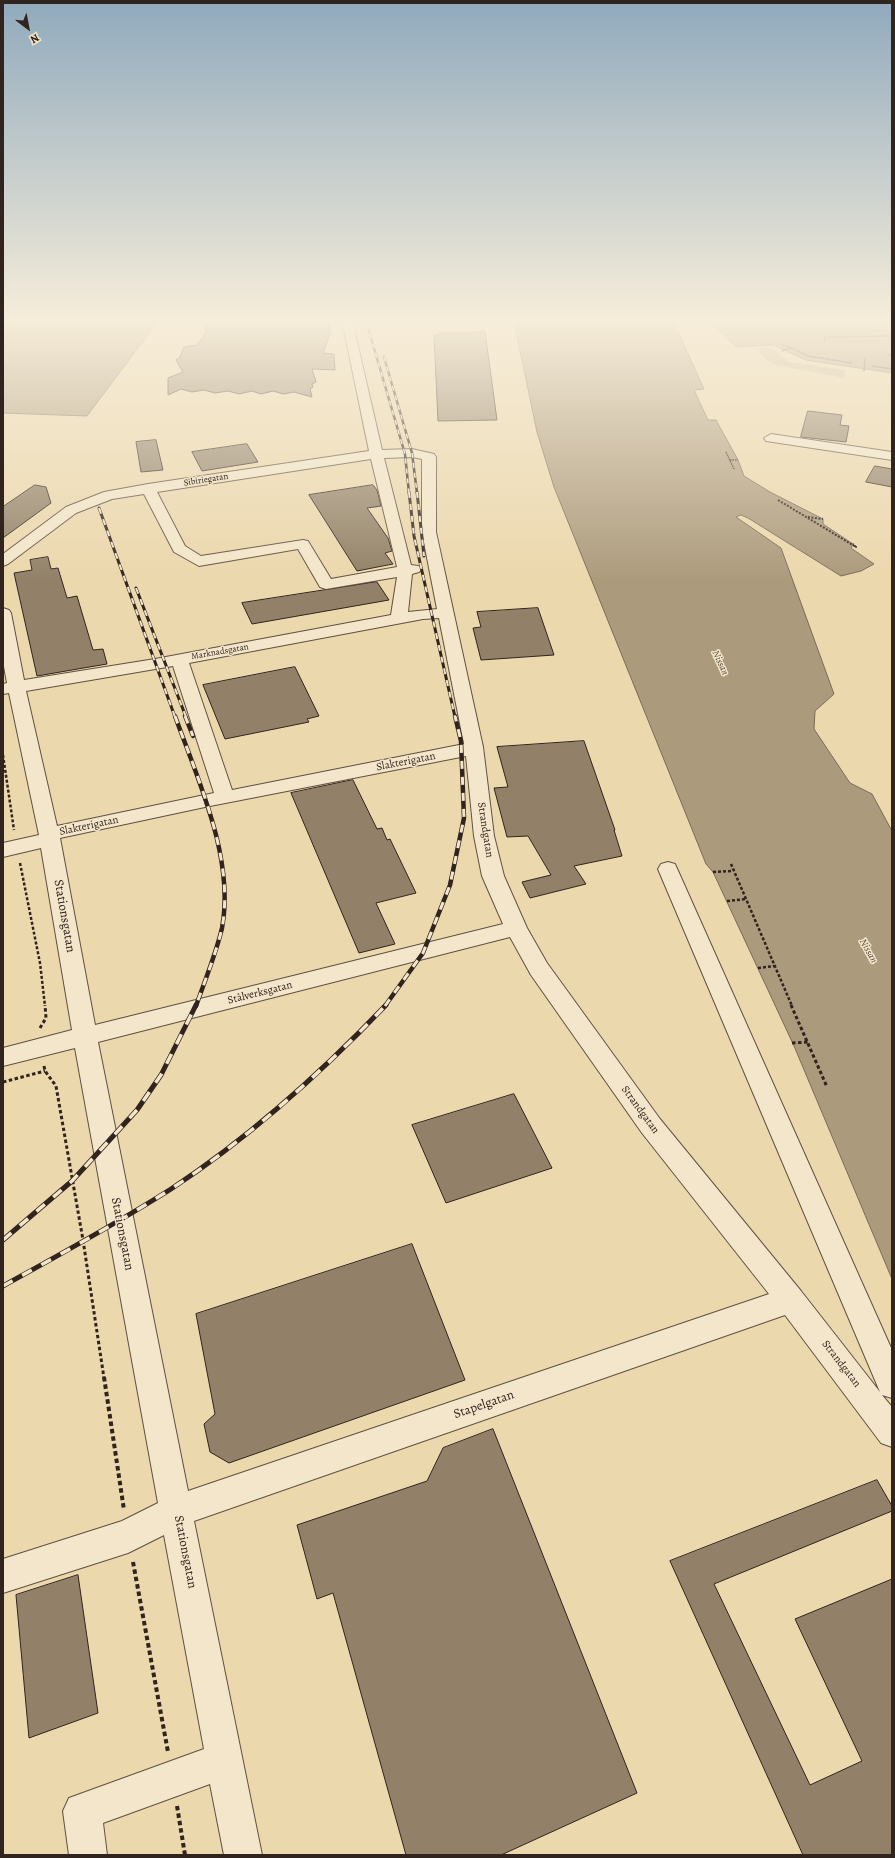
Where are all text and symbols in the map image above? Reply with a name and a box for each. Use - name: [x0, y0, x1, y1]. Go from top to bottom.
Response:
- north arrow: [8, 8, 48, 48]
- text: N: [27, 30, 42, 47]
- street label: Sibiriegatan: [183, 471, 229, 489]
- street label: Marknadsgatan: [191, 642, 249, 662]
- water label: Nissan: [709, 649, 731, 677]
- street label: Slakterigatan: [375, 750, 437, 774]
- street label: Strandgatan: [474, 801, 496, 859]
- street label: Slakterigatan: [58, 813, 120, 839]
- street label: Stationsgatan: [50, 878, 78, 954]
- water label: Nissan: [857, 937, 879, 965]
- street label: Stålverksgatan: [226, 979, 294, 1007]
- street label: Strandgatan: [618, 1084, 662, 1136]
- street label: Stationsgatan: [107, 1196, 137, 1272]
- street label: Strandgatan: [819, 1338, 863, 1390]
- street label: Stapelgatan: [452, 1387, 516, 1423]
- street label: Stationsgatan: [170, 1514, 200, 1590]

